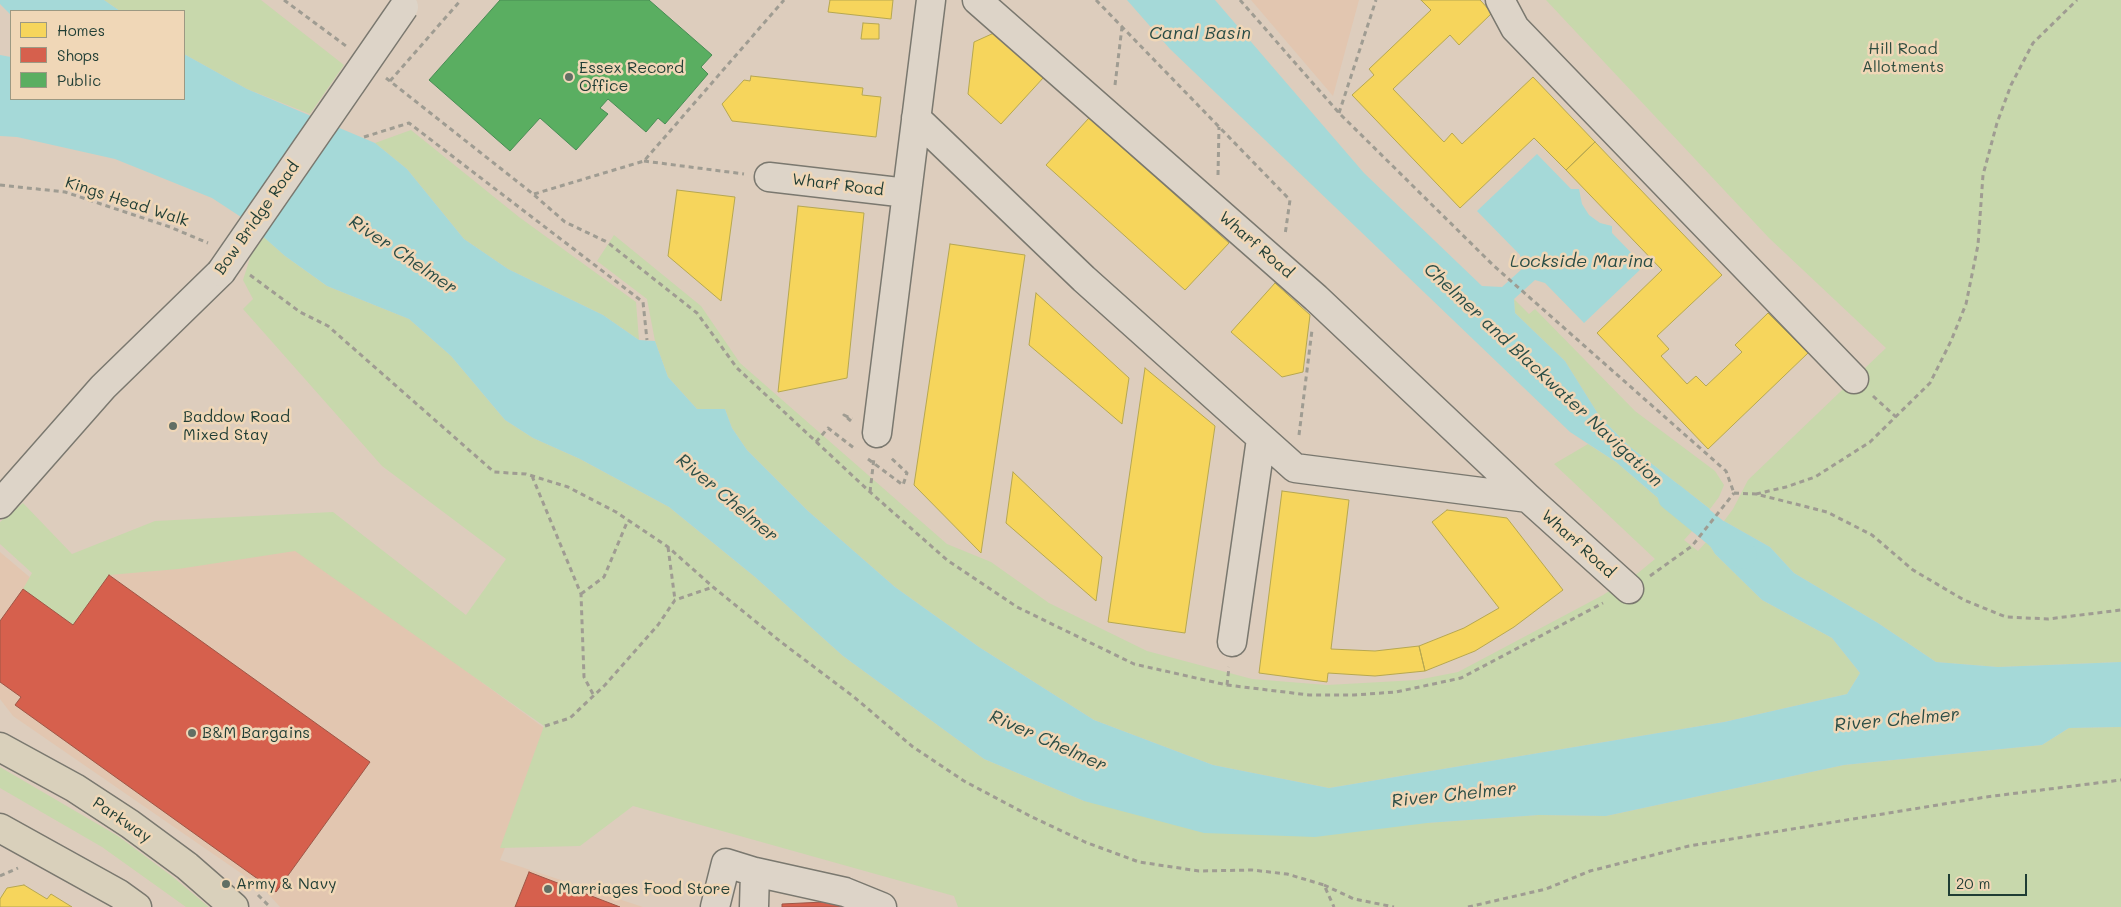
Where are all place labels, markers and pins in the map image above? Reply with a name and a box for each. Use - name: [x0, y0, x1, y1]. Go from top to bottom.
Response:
- place label: Essex Record Office: [579, 58, 684, 96]
- marker: Essex Record Office: [563, 71, 575, 83]
- place label: Baddow Road Mixed Stay: [183, 407, 290, 445]
- marker: Baddow Road Mixed Stay: [167, 420, 179, 432]
- place label: B&M Bargains: [202, 723, 310, 743]
- marker: B&M Bargains: [186, 727, 198, 739]
- place label: Army & Navy: [236, 874, 337, 894]
- marker: Army & Navy: [220, 878, 232, 890]
- place label: Marriages Food Store: [558, 879, 730, 899]
- marker: Marriages Food Store: [542, 883, 554, 895]

